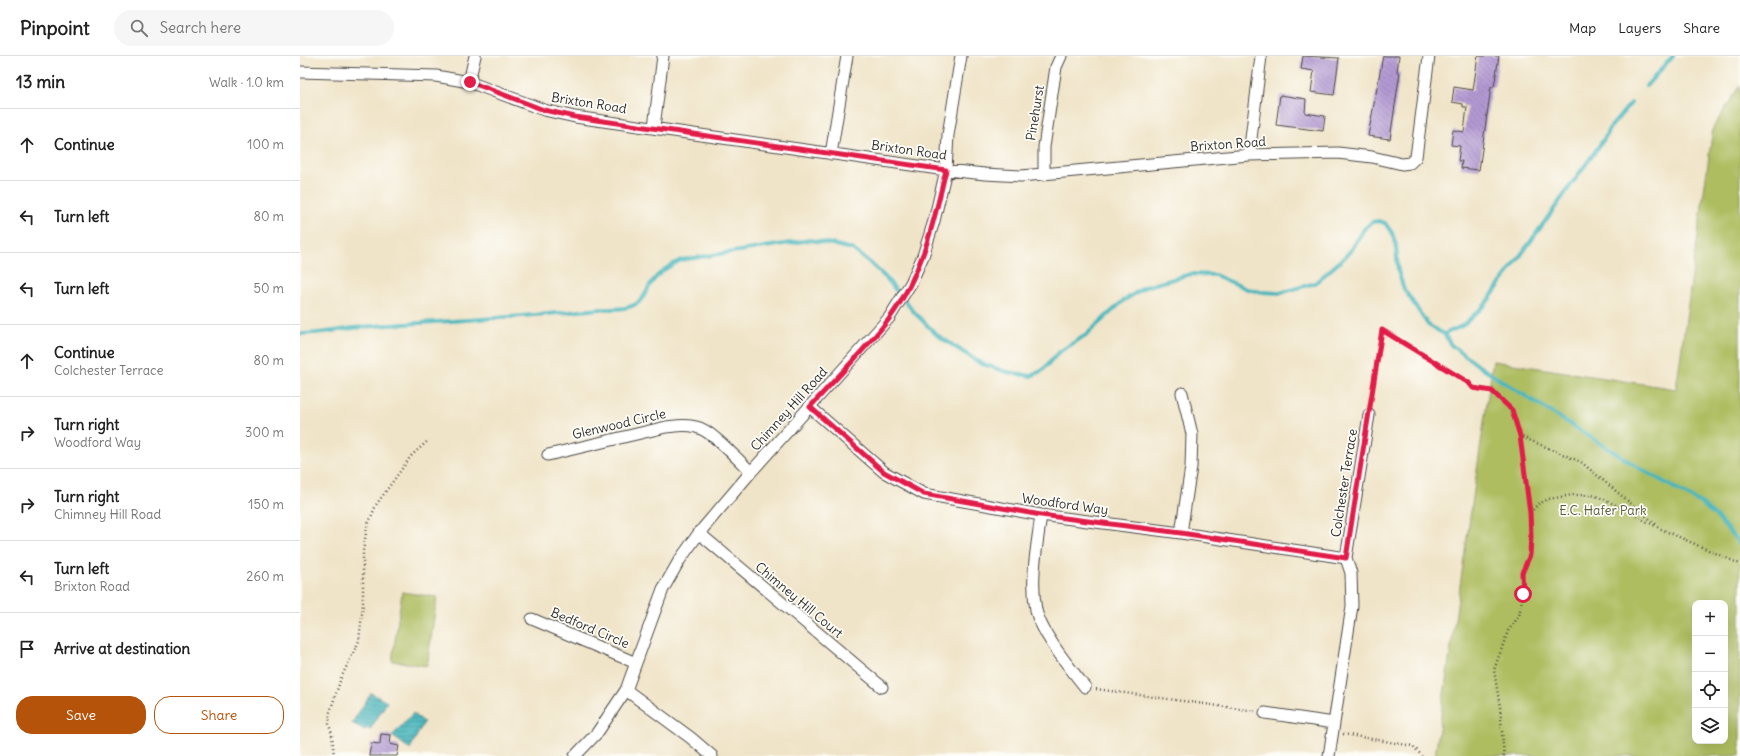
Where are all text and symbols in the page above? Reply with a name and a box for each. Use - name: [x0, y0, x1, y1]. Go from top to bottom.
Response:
- search box: [114, 10, 394, 46]
- text: Pinpoint: [20, 16, 90, 40]
- icon: search: [128, 17, 150, 39]
- text: Search here: [160, 18, 241, 37]
- text: Map: [1569, 19, 1596, 37]
- text: Layers: [1618, 19, 1661, 37]
- text: Share: [1683, 19, 1720, 37]
- text: 13 min: [16, 71, 65, 93]
- route end: [461, 73, 479, 91]
- text: Walk · 1.0 km: [209, 74, 284, 91]
- street label: Pinehurst: [1022, 83, 1048, 142]
- street label: Brixton Road: [550, 89, 628, 117]
- street label: Brixton Road: [1190, 133, 1267, 155]
- icon: ahead: [16, 134, 38, 156]
- text: Continue: [54, 135, 115, 154]
- text: 100 m: [247, 136, 284, 153]
- street label: Brixton Road: [870, 136, 948, 164]
- icon: left: [16, 206, 38, 228]
- text: Turn left: [54, 207, 109, 226]
- text: 80 m: [253, 208, 284, 225]
- icon: left: [16, 278, 38, 300]
- text: Turn left: [54, 279, 109, 298]
- text: 50 m: [253, 280, 284, 297]
- text: Continue: [54, 343, 115, 362]
- icon: ahead: [16, 350, 38, 372]
- text: 80 m: [253, 352, 284, 369]
- text: Colchester Terrace: [54, 362, 163, 379]
- street label: Chimney Hill Road: [747, 363, 831, 454]
- street label: Glenwood Circle: [571, 405, 667, 443]
- text: Turn right: [54, 415, 119, 434]
- icon: right: [16, 422, 38, 444]
- text: 300 m: [245, 424, 284, 441]
- street label: Colchester Terrace: [1327, 428, 1361, 538]
- text: Woodford Way: [54, 434, 141, 451]
- text: Turn right: [54, 487, 119, 506]
- street label: Woodford Way: [1021, 490, 1109, 518]
- icon: right: [16, 494, 38, 516]
- text: 150 m: [248, 496, 284, 513]
- park label: E.C. Hafer Park: [1559, 502, 1647, 519]
- text: Chimney Hill Road: [54, 506, 161, 523]
- street label: Chimney Hill Court: [752, 558, 847, 642]
- text: Turn left: [54, 559, 109, 578]
- icon: left: [16, 566, 38, 588]
- text: 260 m: [246, 568, 284, 585]
- text: Brixton Road: [54, 578, 130, 595]
- route start: [1514, 585, 1532, 603]
- map controls: [1692, 600, 1728, 744]
- button: +: [1692, 600, 1728, 636]
- street label: Bedford Circle: [548, 604, 632, 652]
- button: −: [1692, 636, 1728, 672]
- icon: arrive: [16, 638, 38, 660]
- text: Arrive at destination: [54, 639, 190, 658]
- button: locate: [1692, 672, 1728, 708]
- button: Save: [16, 696, 146, 734]
- button: Share: [154, 696, 284, 734]
- button: layers: [1692, 708, 1728, 744]

